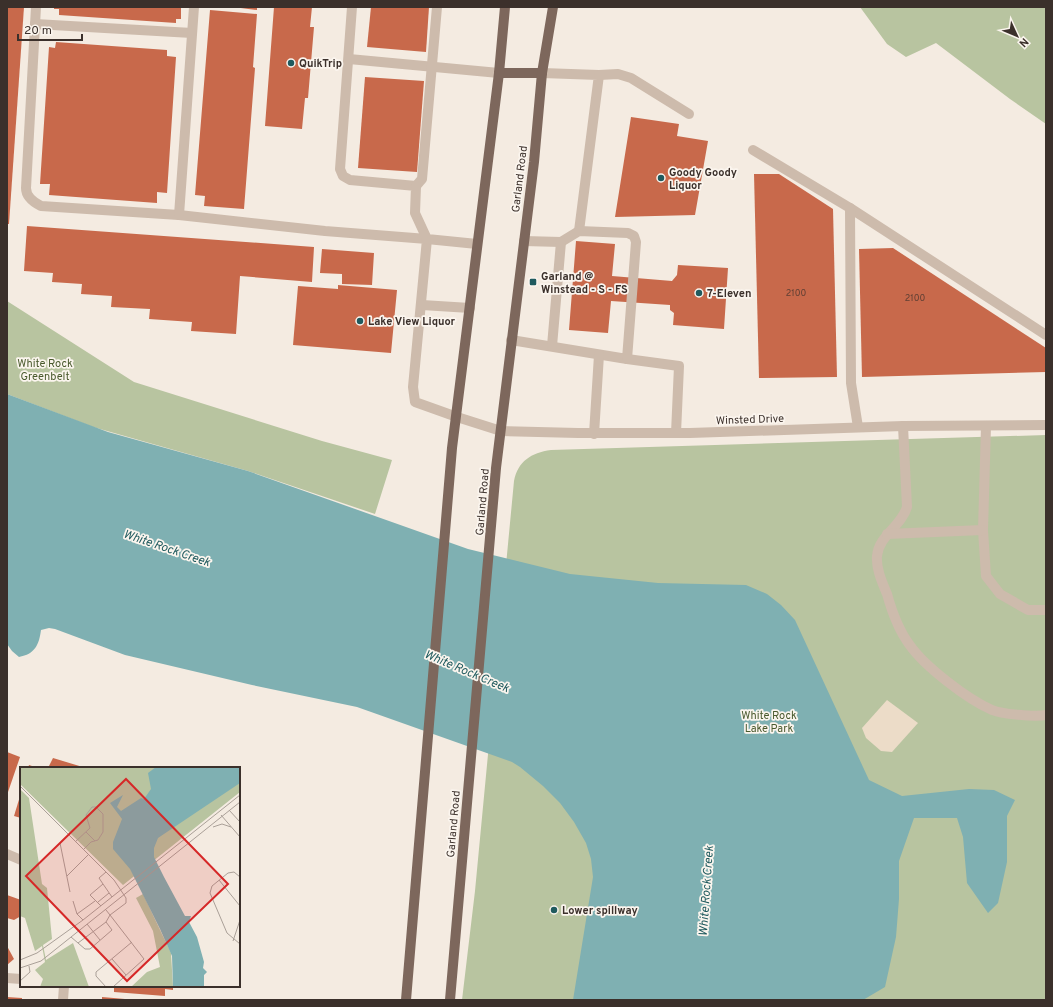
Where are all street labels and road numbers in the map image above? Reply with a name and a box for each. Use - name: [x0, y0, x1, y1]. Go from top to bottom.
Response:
- street label: Garland Road: [509, 145, 531, 213]
- street label: Winsted Drive: [716, 412, 784, 428]
- street label: Garland Road: [473, 468, 493, 536]
- street label: Garland Road: [444, 790, 464, 858]

